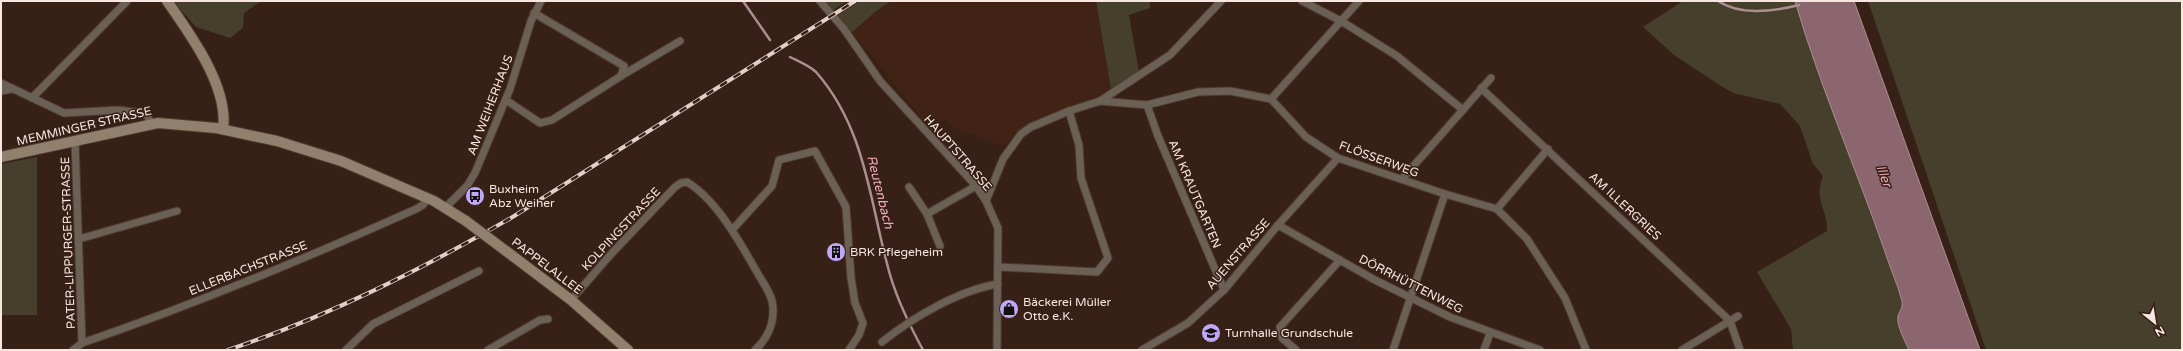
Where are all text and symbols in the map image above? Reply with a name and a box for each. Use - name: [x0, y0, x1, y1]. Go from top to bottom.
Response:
- street label: AM WEIHERHAUS: [464, 53, 516, 157]
- street label: MEMMINGER STRASSE: [15, 104, 153, 148]
- street label: HAUPTSTRASSE: [921, 112, 995, 194]
- street label: AM KRAUTGARTEN: [1166, 138, 1224, 250]
- street label: FLÖSSERWEG: [1337, 138, 1421, 180]
- water label: Reutenbach: [863, 154, 897, 231]
- street label: PATER-LIPPURGER-STRASSE: [58, 156, 78, 329]
- water label: Iller: [1873, 163, 1896, 191]
- street label: AM ILLERGRIES: [1586, 169, 1664, 243]
- place label: Buxheim Abz Weiher: [489, 182, 555, 210]
- street label: KOLPINGSTRASSE: [579, 184, 663, 274]
- bus stop icon: Buxheim Abz Weiher: [464, 185, 486, 207]
- street label: AUENSTRASSE: [1203, 215, 1273, 292]
- street label: PAPPELALLEE: [509, 235, 585, 297]
- street label: ELLERBACHSTRASSE: [187, 238, 310, 298]
- building icon: BRK Pflegeheim: [825, 241, 847, 263]
- place label: BRK Pflegeheim: [850, 245, 943, 259]
- street label: DÖRRHÜTTENWEG: [1357, 252, 1465, 316]
- place label: Bäckerei Müller Otto e.K.: [1023, 295, 1112, 323]
- shop icon: Bäckerei Müller Otto e.K.: [998, 298, 1020, 320]
- north arrow: [2135, 303, 2175, 343]
- school or university icon: Turnhalle Grundschule: [1200, 322, 1222, 344]
- text: N: [2153, 323, 2167, 339]
- place label: Turnhalle Grundschule: [1225, 326, 1353, 340]

